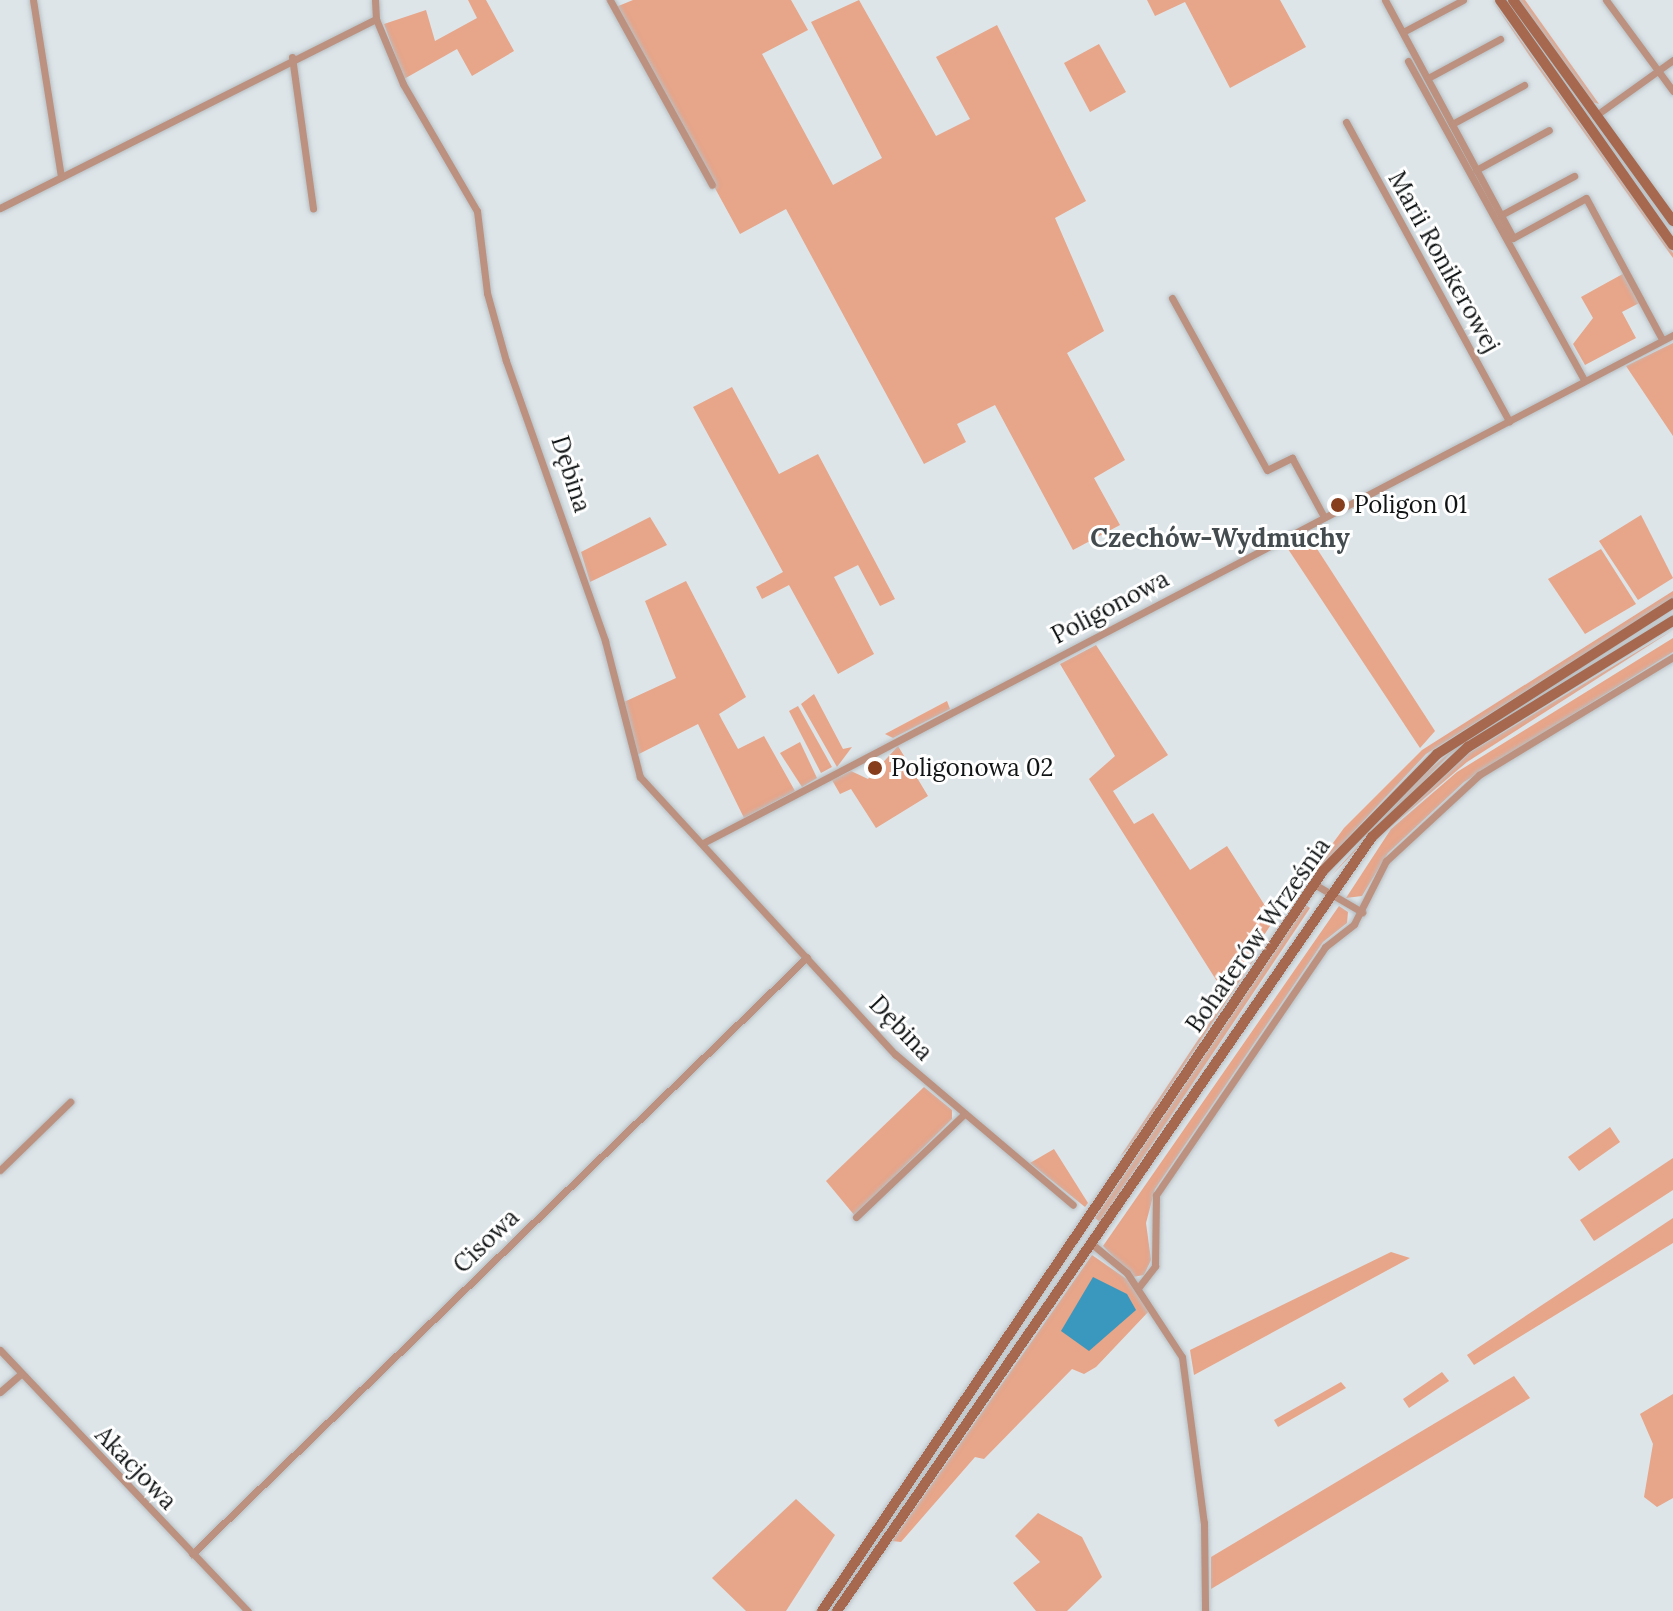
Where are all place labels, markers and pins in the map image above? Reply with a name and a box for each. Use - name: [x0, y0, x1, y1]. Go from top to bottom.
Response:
- place label: Poligon 01: [1354, 491, 1467, 519]
- marker: Poligon 01: [1329, 496, 1347, 514]
- place label: Poligonowa 02: [891, 754, 1053, 782]
- marker: Poligonowa 02: [866, 759, 884, 777]

